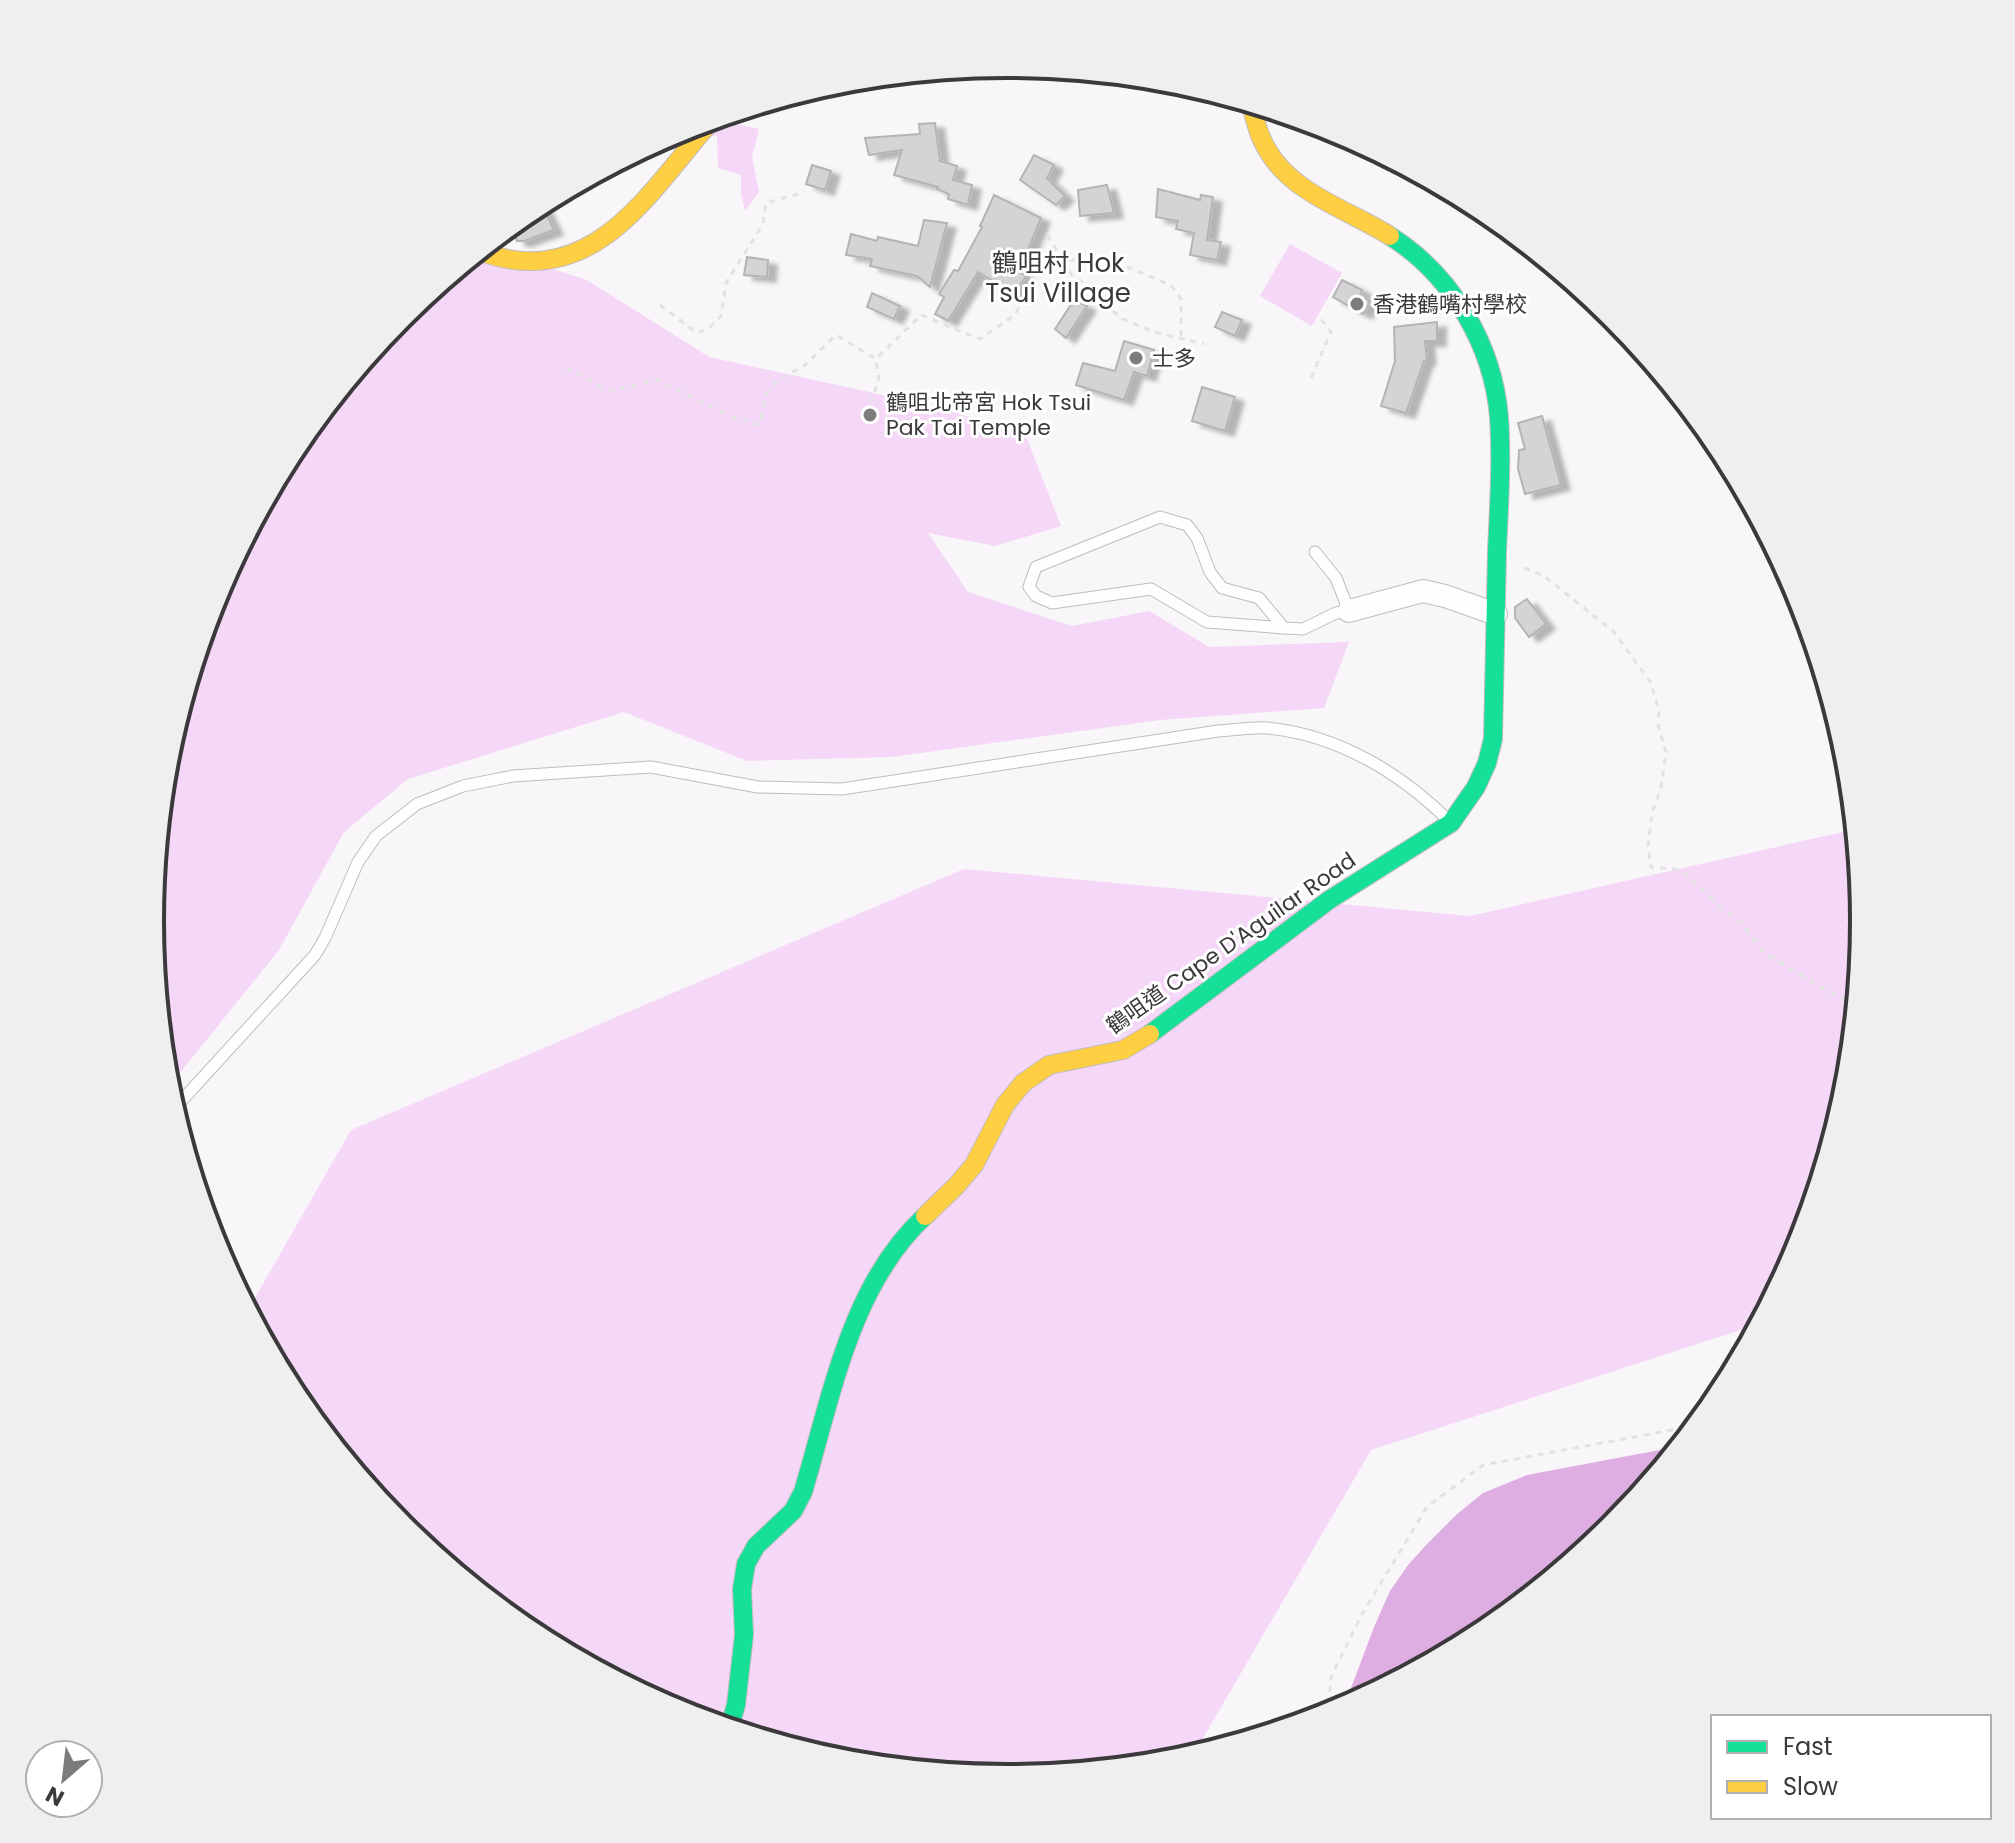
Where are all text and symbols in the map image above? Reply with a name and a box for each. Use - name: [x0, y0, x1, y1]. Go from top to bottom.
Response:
- district label: 鶴咀村 Hok Tsui Village: [985, 245, 1131, 311]
- place label: 香港鶴嘴村學校: [1373, 289, 1527, 320]
- marker: 香港鶴嘴村學校: [1348, 295, 1366, 313]
- place label: 士多: [1152, 343, 1196, 374]
- marker: 士多: [1127, 349, 1145, 367]
- place label: 鶴咀北帝宮 Hok Tsui Pak Tai Temple: [886, 387, 1091, 443]
- marker: 鶴咀北帝宮 Hok Tsui Pak Tai Temple: [861, 406, 879, 424]
- street label: 鶴咀道 Cape D'Aguilar Road: [1100, 845, 1362, 1041]
- legend: [1711, 1715, 1991, 1819]
- text: Fast: [1783, 1730, 1833, 1763]
- north arrow: [24, 1739, 104, 1819]
- text: Slow: [1783, 1770, 1838, 1803]
- text: N: [40, 1779, 69, 1814]

